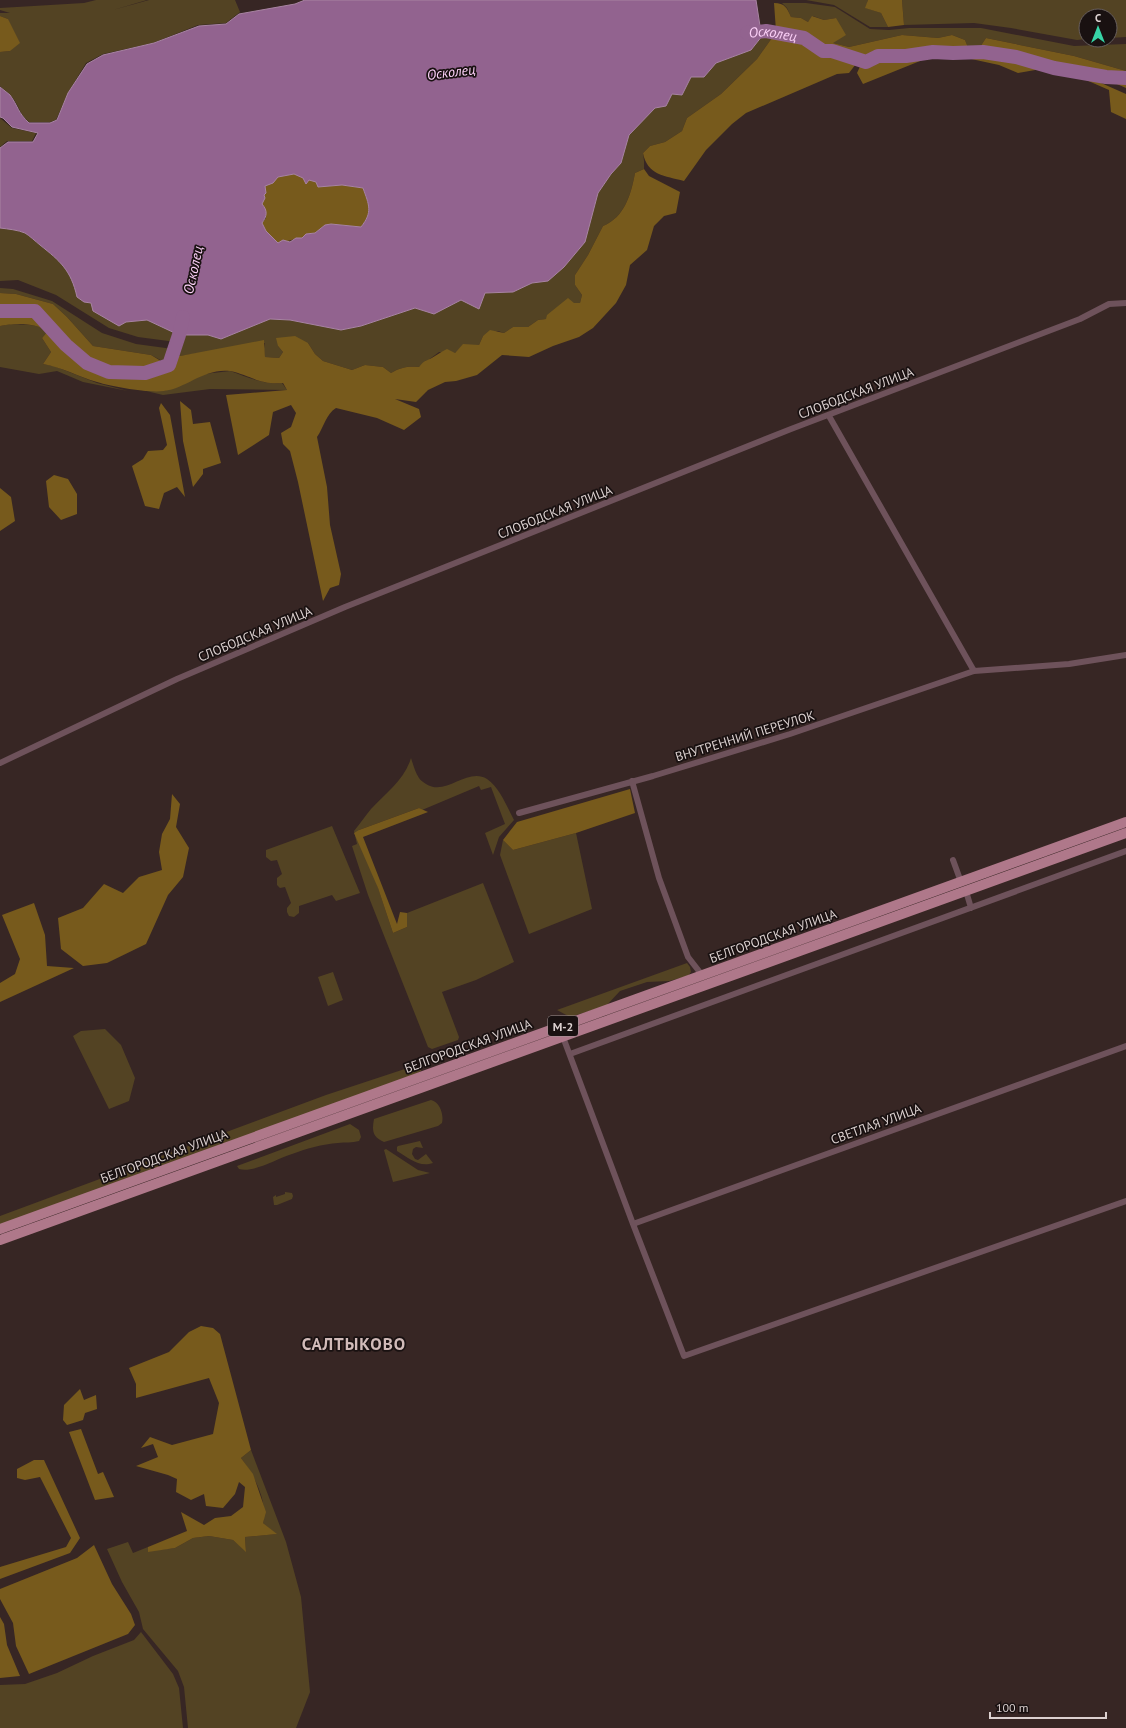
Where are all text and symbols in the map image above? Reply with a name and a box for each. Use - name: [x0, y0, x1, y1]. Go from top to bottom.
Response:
- north arrow: [1078, 8, 1118, 48]
- text: С: [1095, 11, 1101, 25]
- water label: Осколец: [748, 22, 798, 46]
- water label: Осколец: [426, 60, 476, 84]
- water label: Осколец: [179, 244, 207, 296]
- street label: СЛОБОДСКАЯ УЛИЦА: [796, 363, 916, 423]
- street label: СЛОБОДСКАЯ УЛИЦА: [495, 481, 615, 543]
- street label: СЛОБОДСКАЯ УЛИЦА: [195, 602, 315, 666]
- street label: ВНУТРЕННИЙ ПЕРЕУЛОК: [673, 707, 817, 765]
- street label: БЕЛГОРОДСКАЯ УЛИЦА: [707, 905, 839, 967]
- street label: БЕЛГОРОДСКАЯ УЛИЦА: [402, 1015, 534, 1077]
- road number: М-2: [548, 1016, 578, 1036]
- street label: СВЕТЛАЯ УЛИЦА: [828, 1100, 924, 1148]
- street label: БЕЛГОРОДСКАЯ УЛИЦА: [98, 1125, 230, 1187]
- district label: САЛТЫКОВО: [302, 1333, 406, 1355]
- scale bar: [990, 1694, 1106, 1720]
- text: 100 m: [996, 1700, 1029, 1715]

